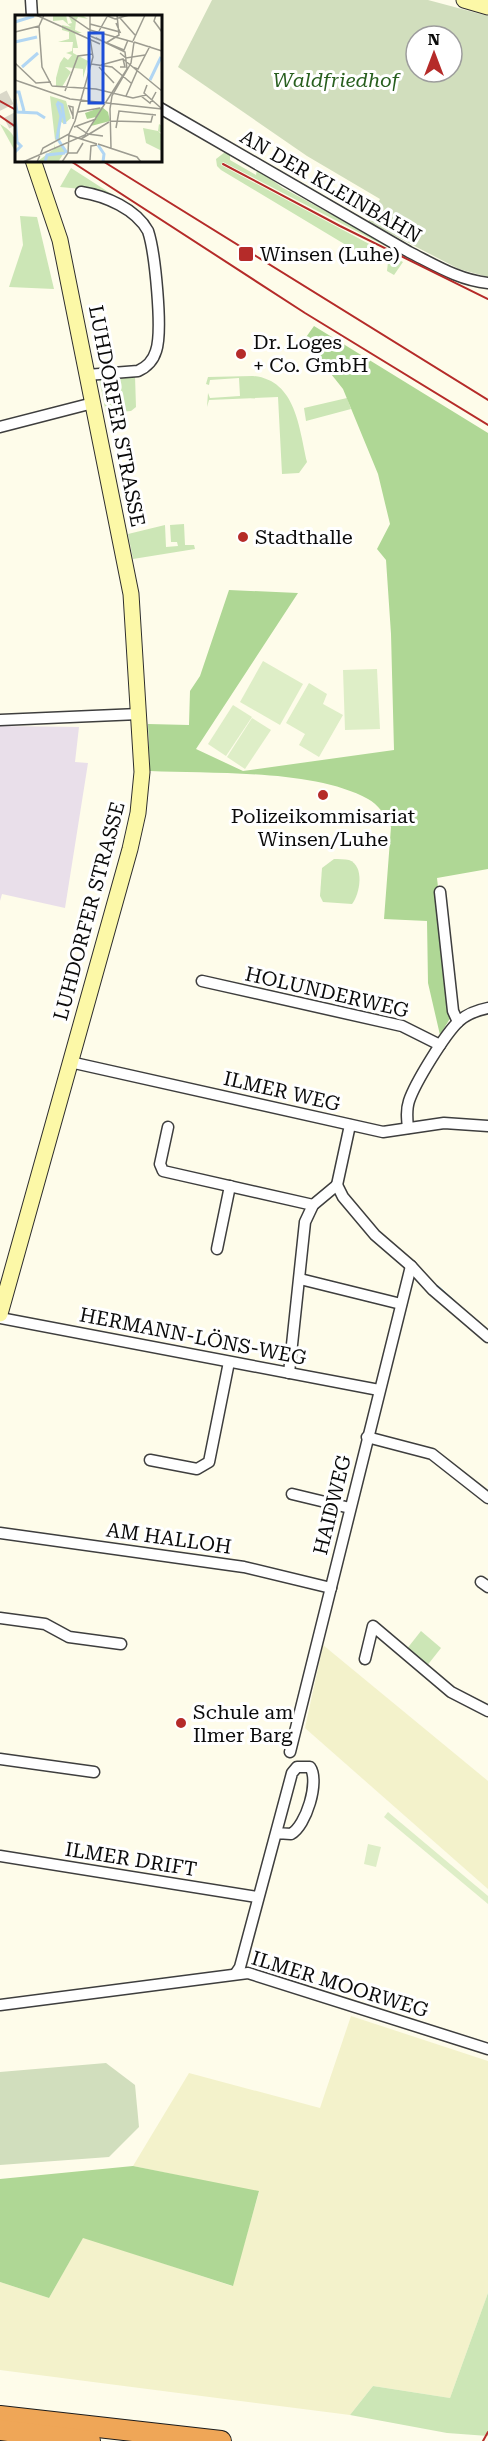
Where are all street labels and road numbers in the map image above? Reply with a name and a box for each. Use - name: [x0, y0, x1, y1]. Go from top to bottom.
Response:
- street label: AN DER KLEINBAHN: [236, 124, 426, 248]
- street label: LUHDORFER STRASSE: [84, 303, 150, 529]
- street label: LUHDORFER STRASSE: [48, 799, 130, 1023]
- street label: HOLUNDERWEG: [243, 962, 412, 1023]
- street label: ILMER WEG: [221, 1066, 343, 1116]
- street label: HERMANN-LÖNS-WEG: [78, 1302, 309, 1370]
- street label: HAIDWEG: [308, 1452, 356, 1557]
- street label: AM HALLOH: [105, 1517, 233, 1559]
- street label: ILMER DRIFT: [63, 1837, 199, 1881]
- street label: ILMER MOORWEG: [249, 1946, 432, 2022]

